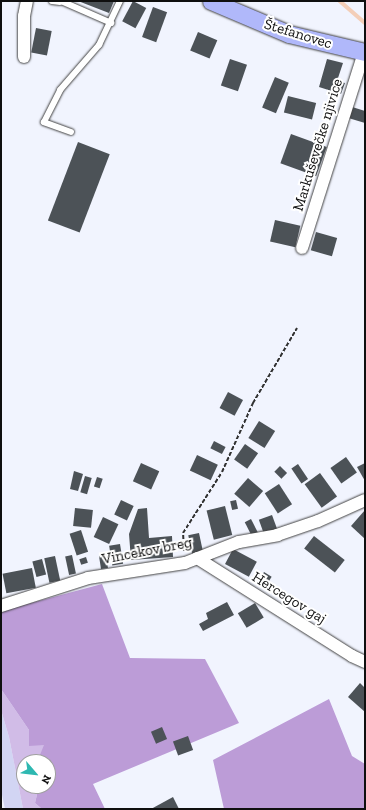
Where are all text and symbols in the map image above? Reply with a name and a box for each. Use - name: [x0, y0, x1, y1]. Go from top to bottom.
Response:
- street label: Štefanovec: [262, 15, 334, 53]
- street label: Markuševečke njivice: [289, 77, 347, 213]
- street label: Vincekov breg: [100, 533, 194, 569]
- street label: Hercegov gaj: [248, 568, 330, 628]
- north arrow: [16, 754, 56, 794]
- text: N: [38, 773, 54, 786]

